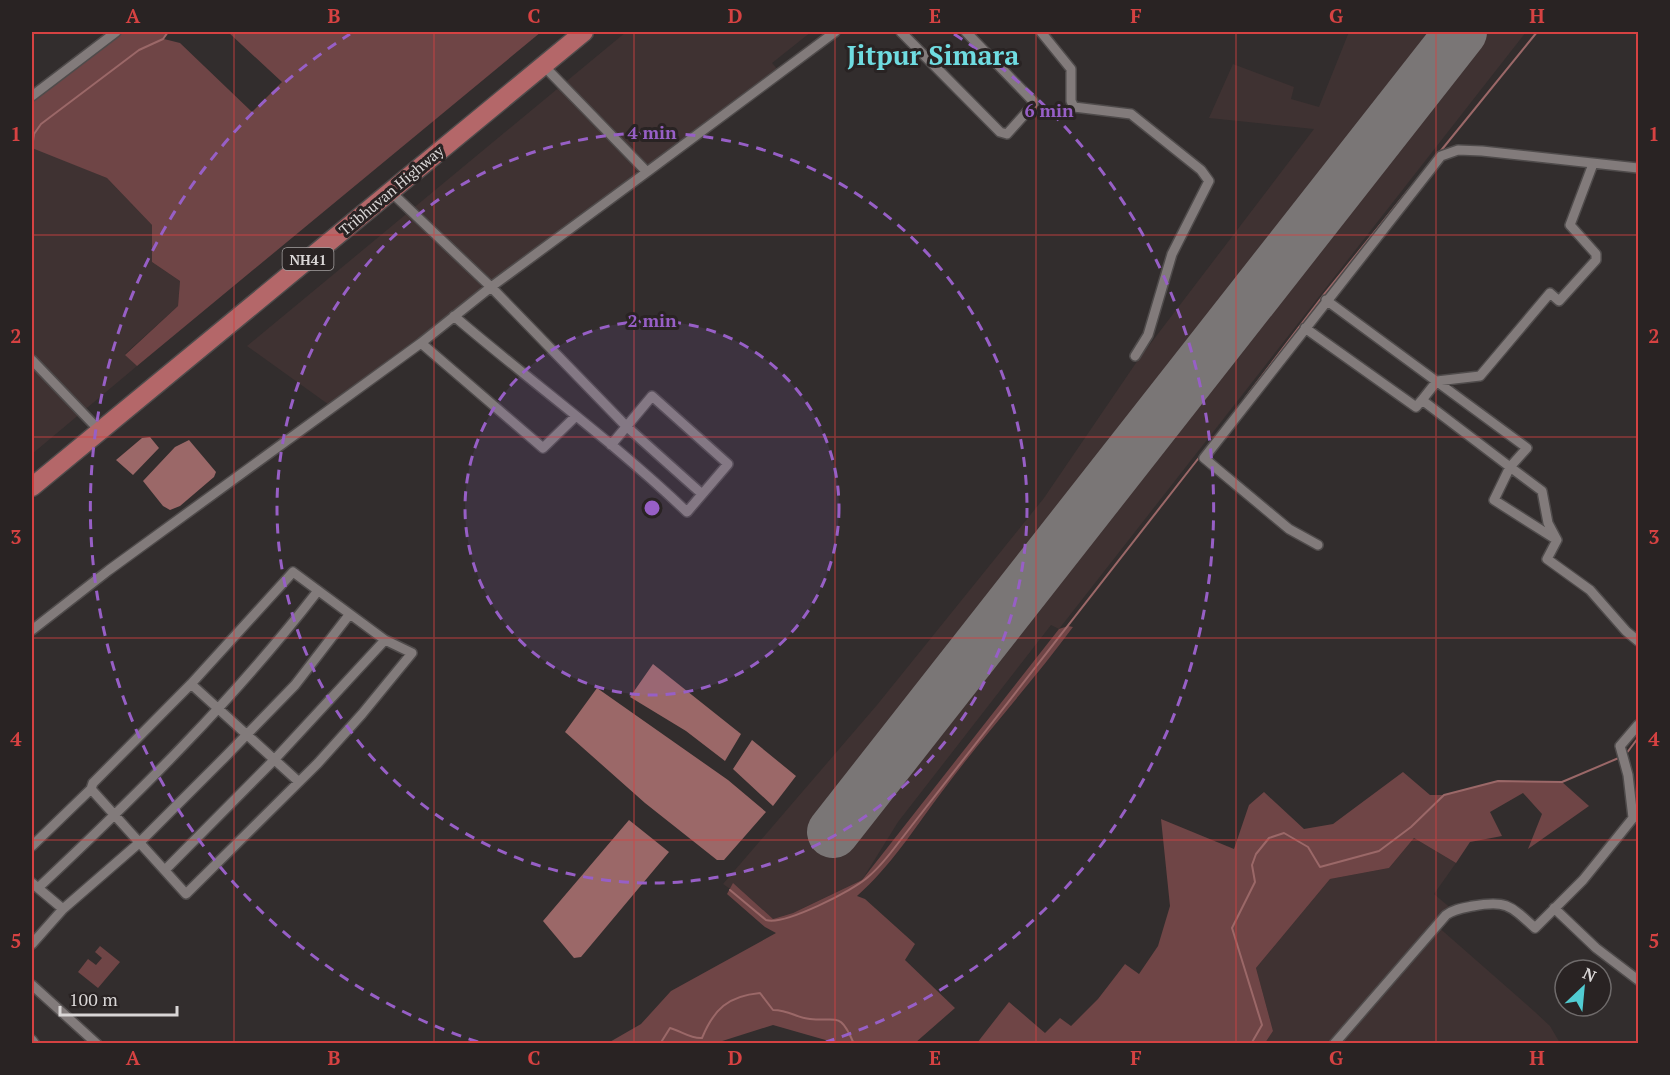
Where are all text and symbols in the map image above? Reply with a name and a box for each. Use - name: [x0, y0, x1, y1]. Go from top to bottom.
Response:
- text: A: [126, 2, 141, 29]
- text: B: [328, 2, 341, 29]
- text: C: [527, 2, 541, 29]
- text: D: [728, 2, 742, 29]
- text: E: [929, 2, 941, 29]
- text: F: [1130, 2, 1142, 29]
- text: G: [1329, 2, 1343, 29]
- text: H: [1529, 2, 1545, 29]
- district label: Jitpur Simara: [847, 37, 1019, 73]
- text: 6 min: [1024, 98, 1074, 122]
- text: 1: [10, 120, 22, 147]
- text: 4 min: [627, 120, 677, 144]
- text: 1: [1648, 120, 1660, 147]
- street label: Tribhuvan Highway: [335, 140, 448, 240]
- road number: NH41: [282, 248, 334, 270]
- text: 2 min: [627, 308, 677, 332]
- text: 2: [10, 322, 22, 349]
- text: 2: [1648, 322, 1660, 349]
- centre of rings: [642, 498, 662, 518]
- text: 3: [10, 523, 22, 550]
- text: 3: [1648, 523, 1660, 550]
- text: 4: [10, 725, 22, 752]
- text: 4: [1648, 725, 1660, 752]
- text: 5: [10, 927, 22, 954]
- text: 5: [1648, 927, 1660, 954]
- north arrow: [1553, 958, 1613, 1018]
- text: N: [1579, 962, 1600, 987]
- scale bar: [60, 979, 177, 1017]
- text: 100 m: [69, 987, 118, 1011]
- text: A: [126, 1044, 141, 1071]
- text: B: [328, 1044, 341, 1071]
- text: C: [527, 1044, 541, 1071]
- text: D: [728, 1044, 742, 1071]
- text: E: [929, 1044, 941, 1071]
- text: F: [1130, 1044, 1142, 1071]
- text: G: [1329, 1044, 1343, 1071]
- text: H: [1529, 1044, 1545, 1071]

